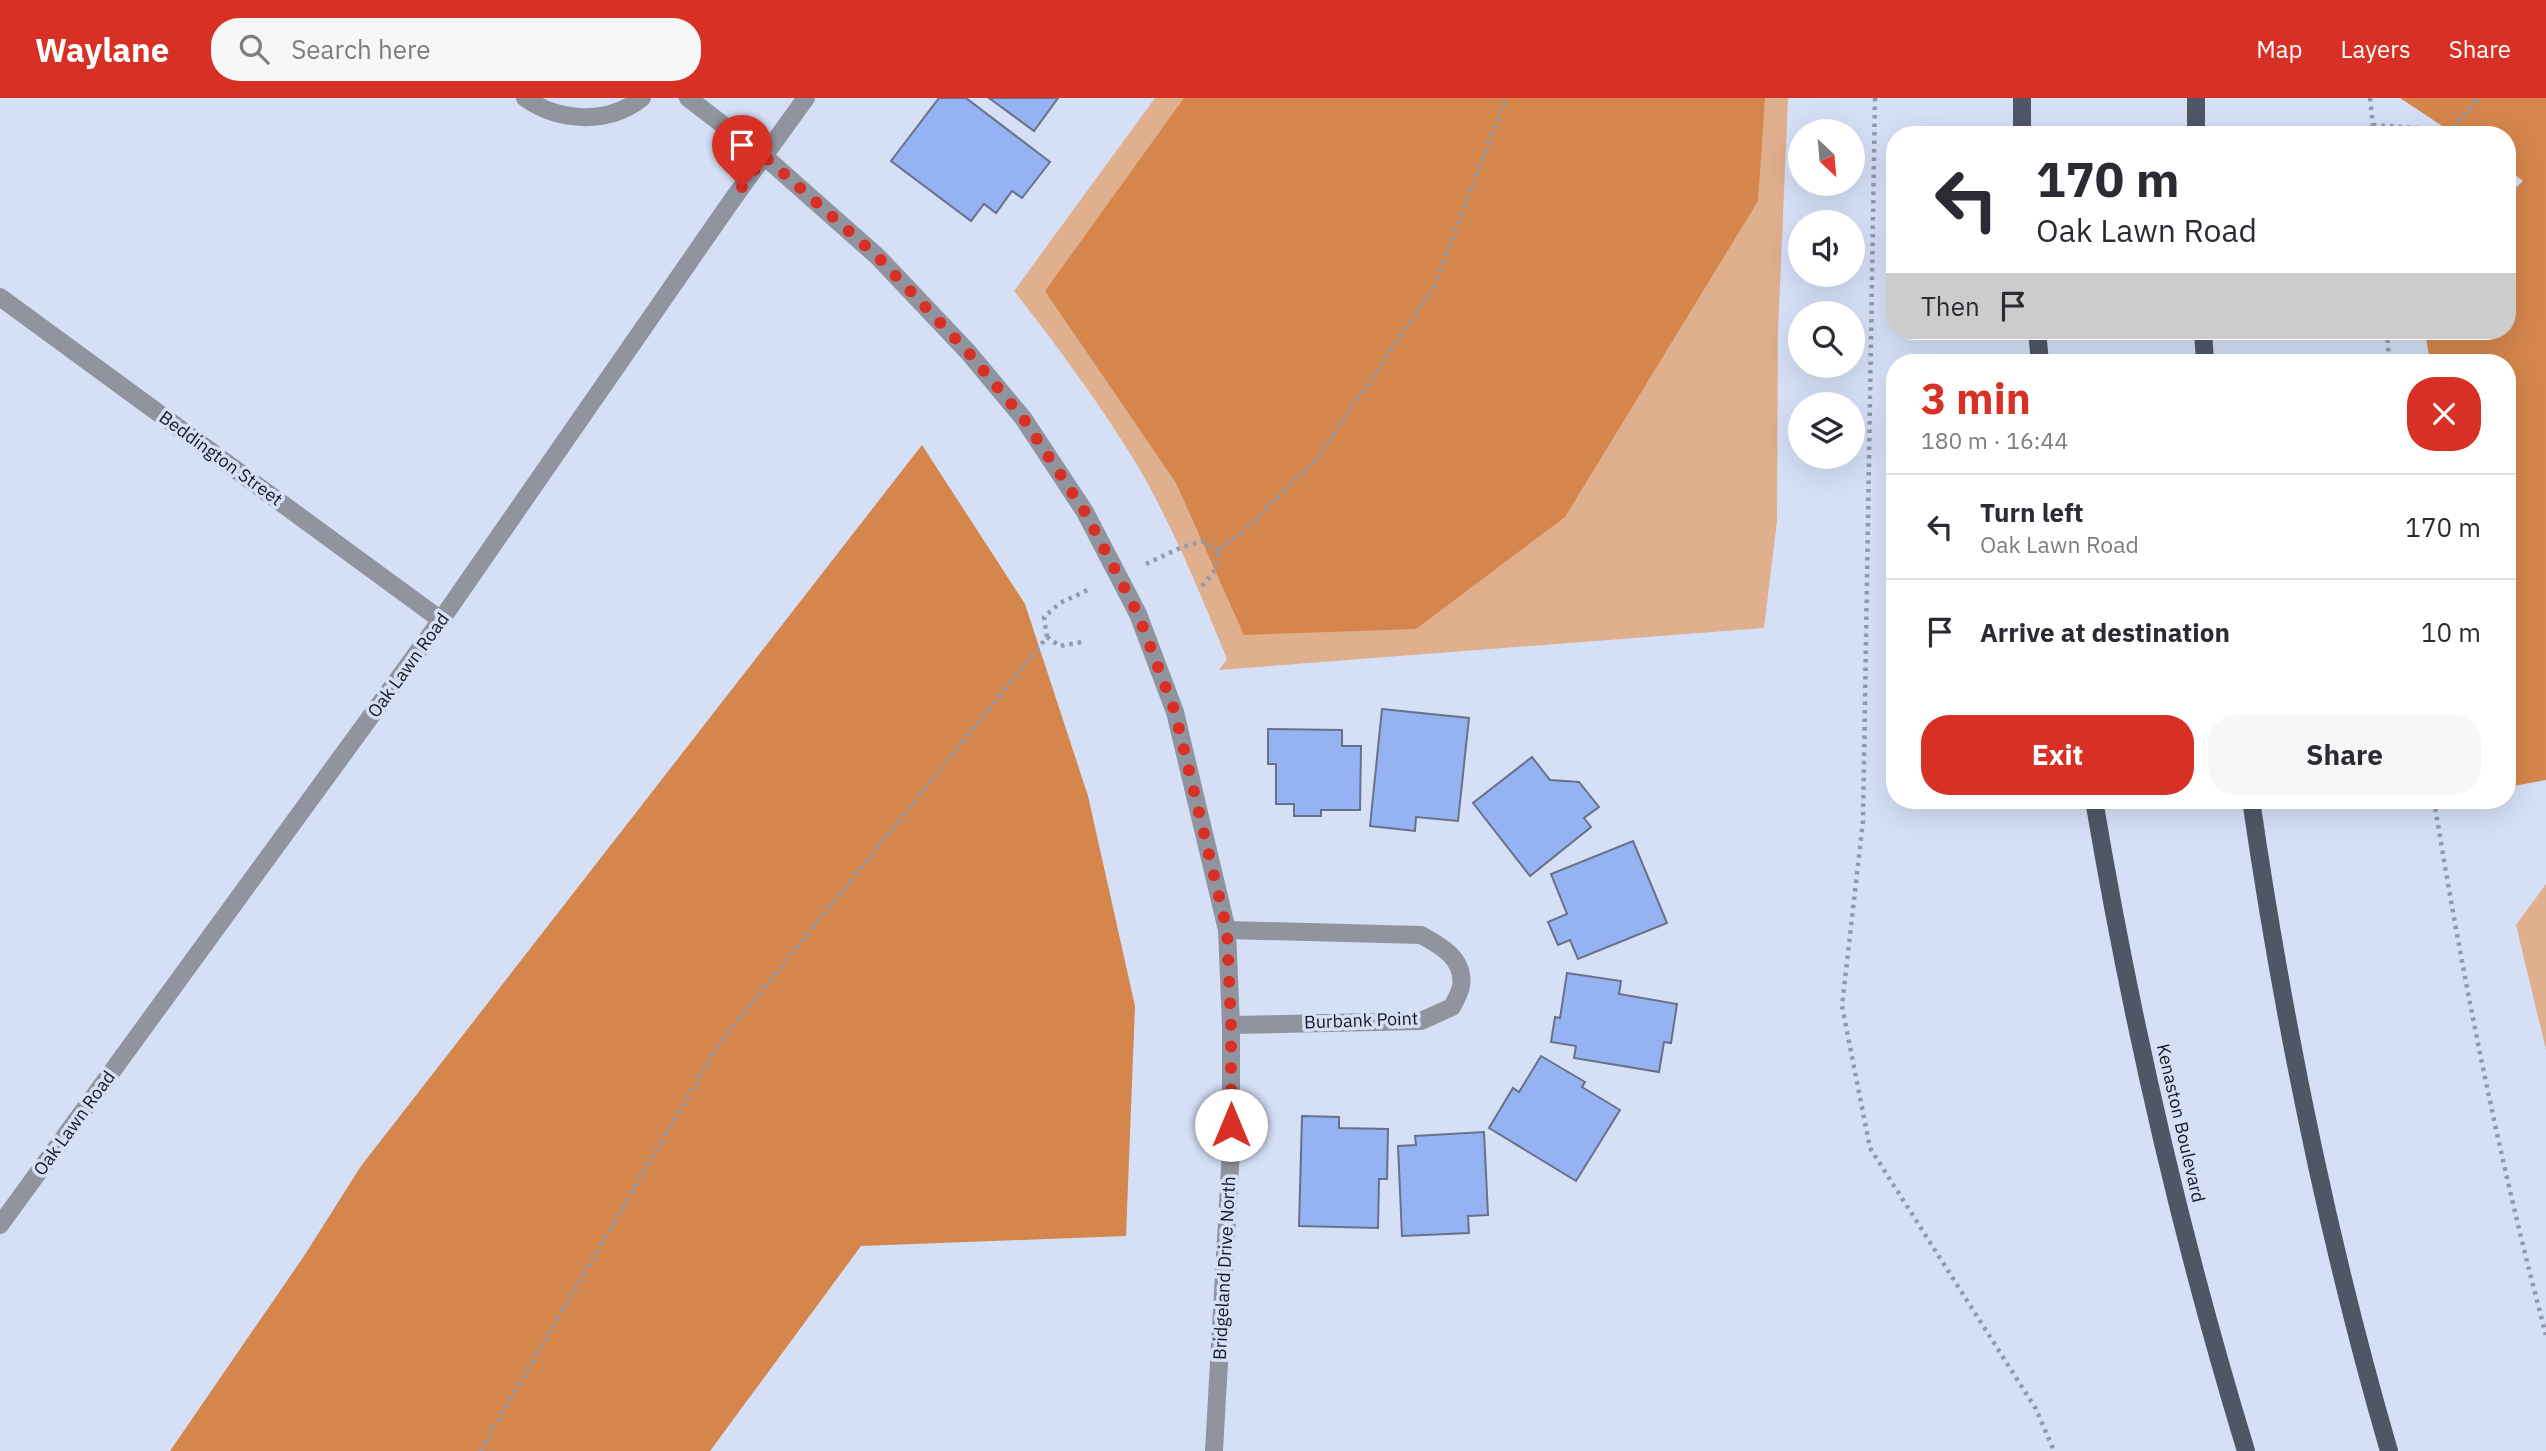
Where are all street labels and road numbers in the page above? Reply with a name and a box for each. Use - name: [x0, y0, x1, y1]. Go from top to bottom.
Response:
- street label: Beddington Street: [155, 406, 287, 510]
- street label: Oak Lawn Road: [362, 608, 454, 722]
- street label: Burbank Point: [1304, 1007, 1418, 1033]
- street label: Kenaston Boulevard: [2152, 1041, 2210, 1205]
- street label: Oak Lawn Road: [28, 1066, 120, 1180]
- street label: Bridgeland Drive North: [1208, 1175, 1240, 1361]

